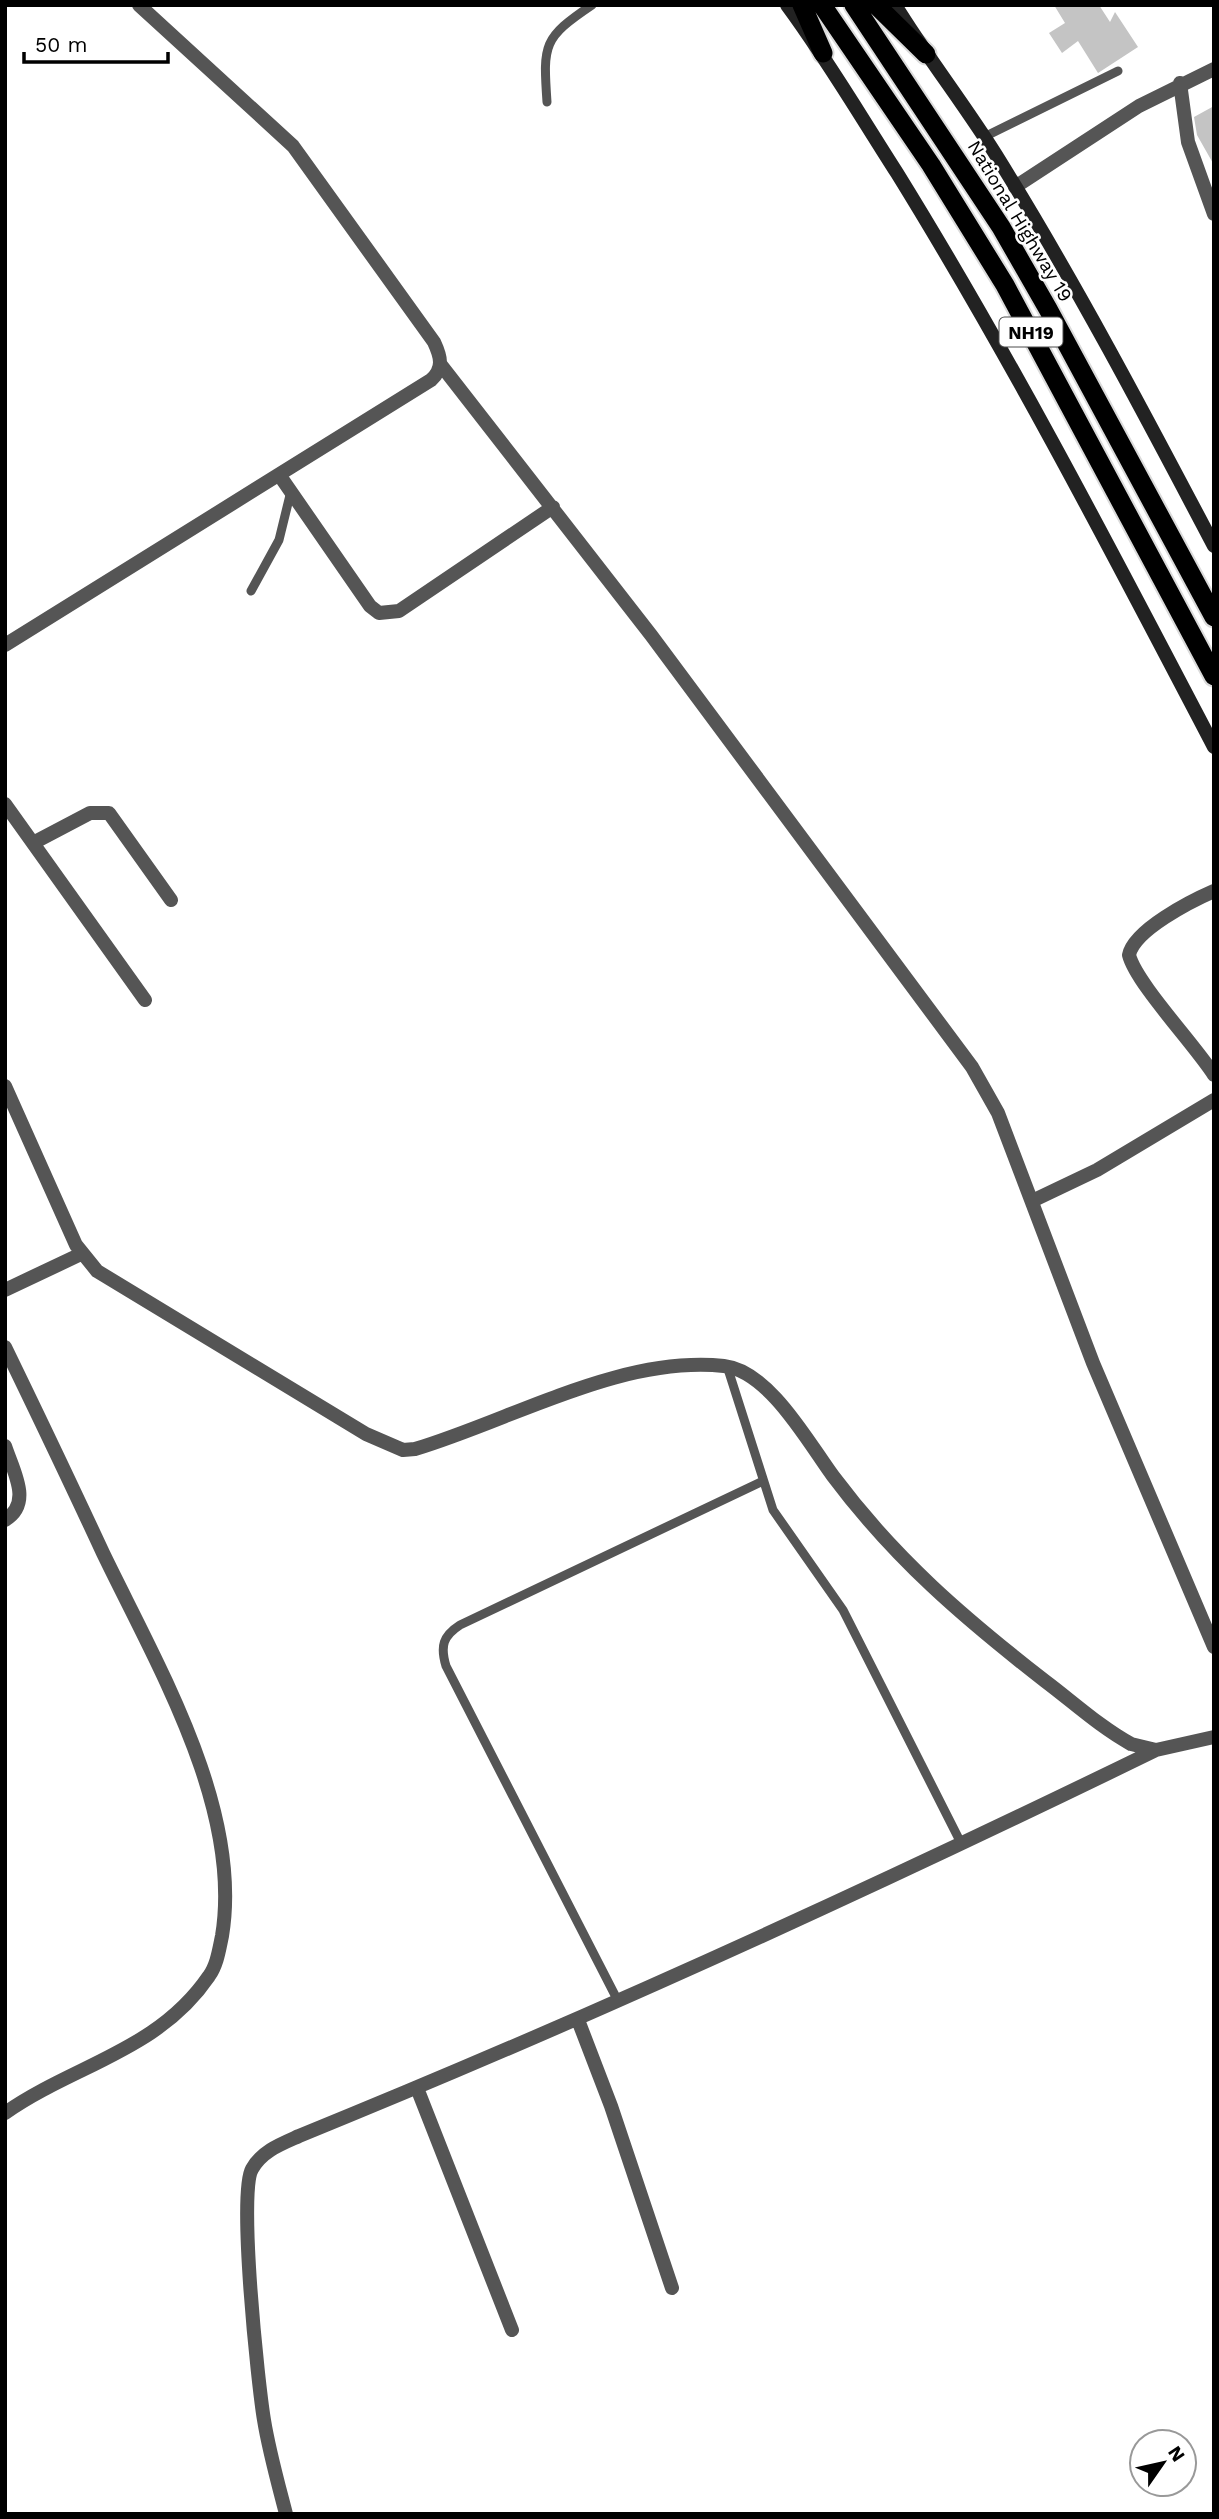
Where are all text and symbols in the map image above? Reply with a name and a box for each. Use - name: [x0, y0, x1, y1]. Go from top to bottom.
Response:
- scale bar: [24, 21, 168, 65]
- text: 50 m: [35, 32, 87, 57]
- street label: National Highway 19: [963, 136, 1077, 306]
- road number: NH19: [1000, 318, 1062, 346]
- north arrow: [1128, 2428, 1198, 2498]
- text: N: [1163, 2442, 1190, 2466]

